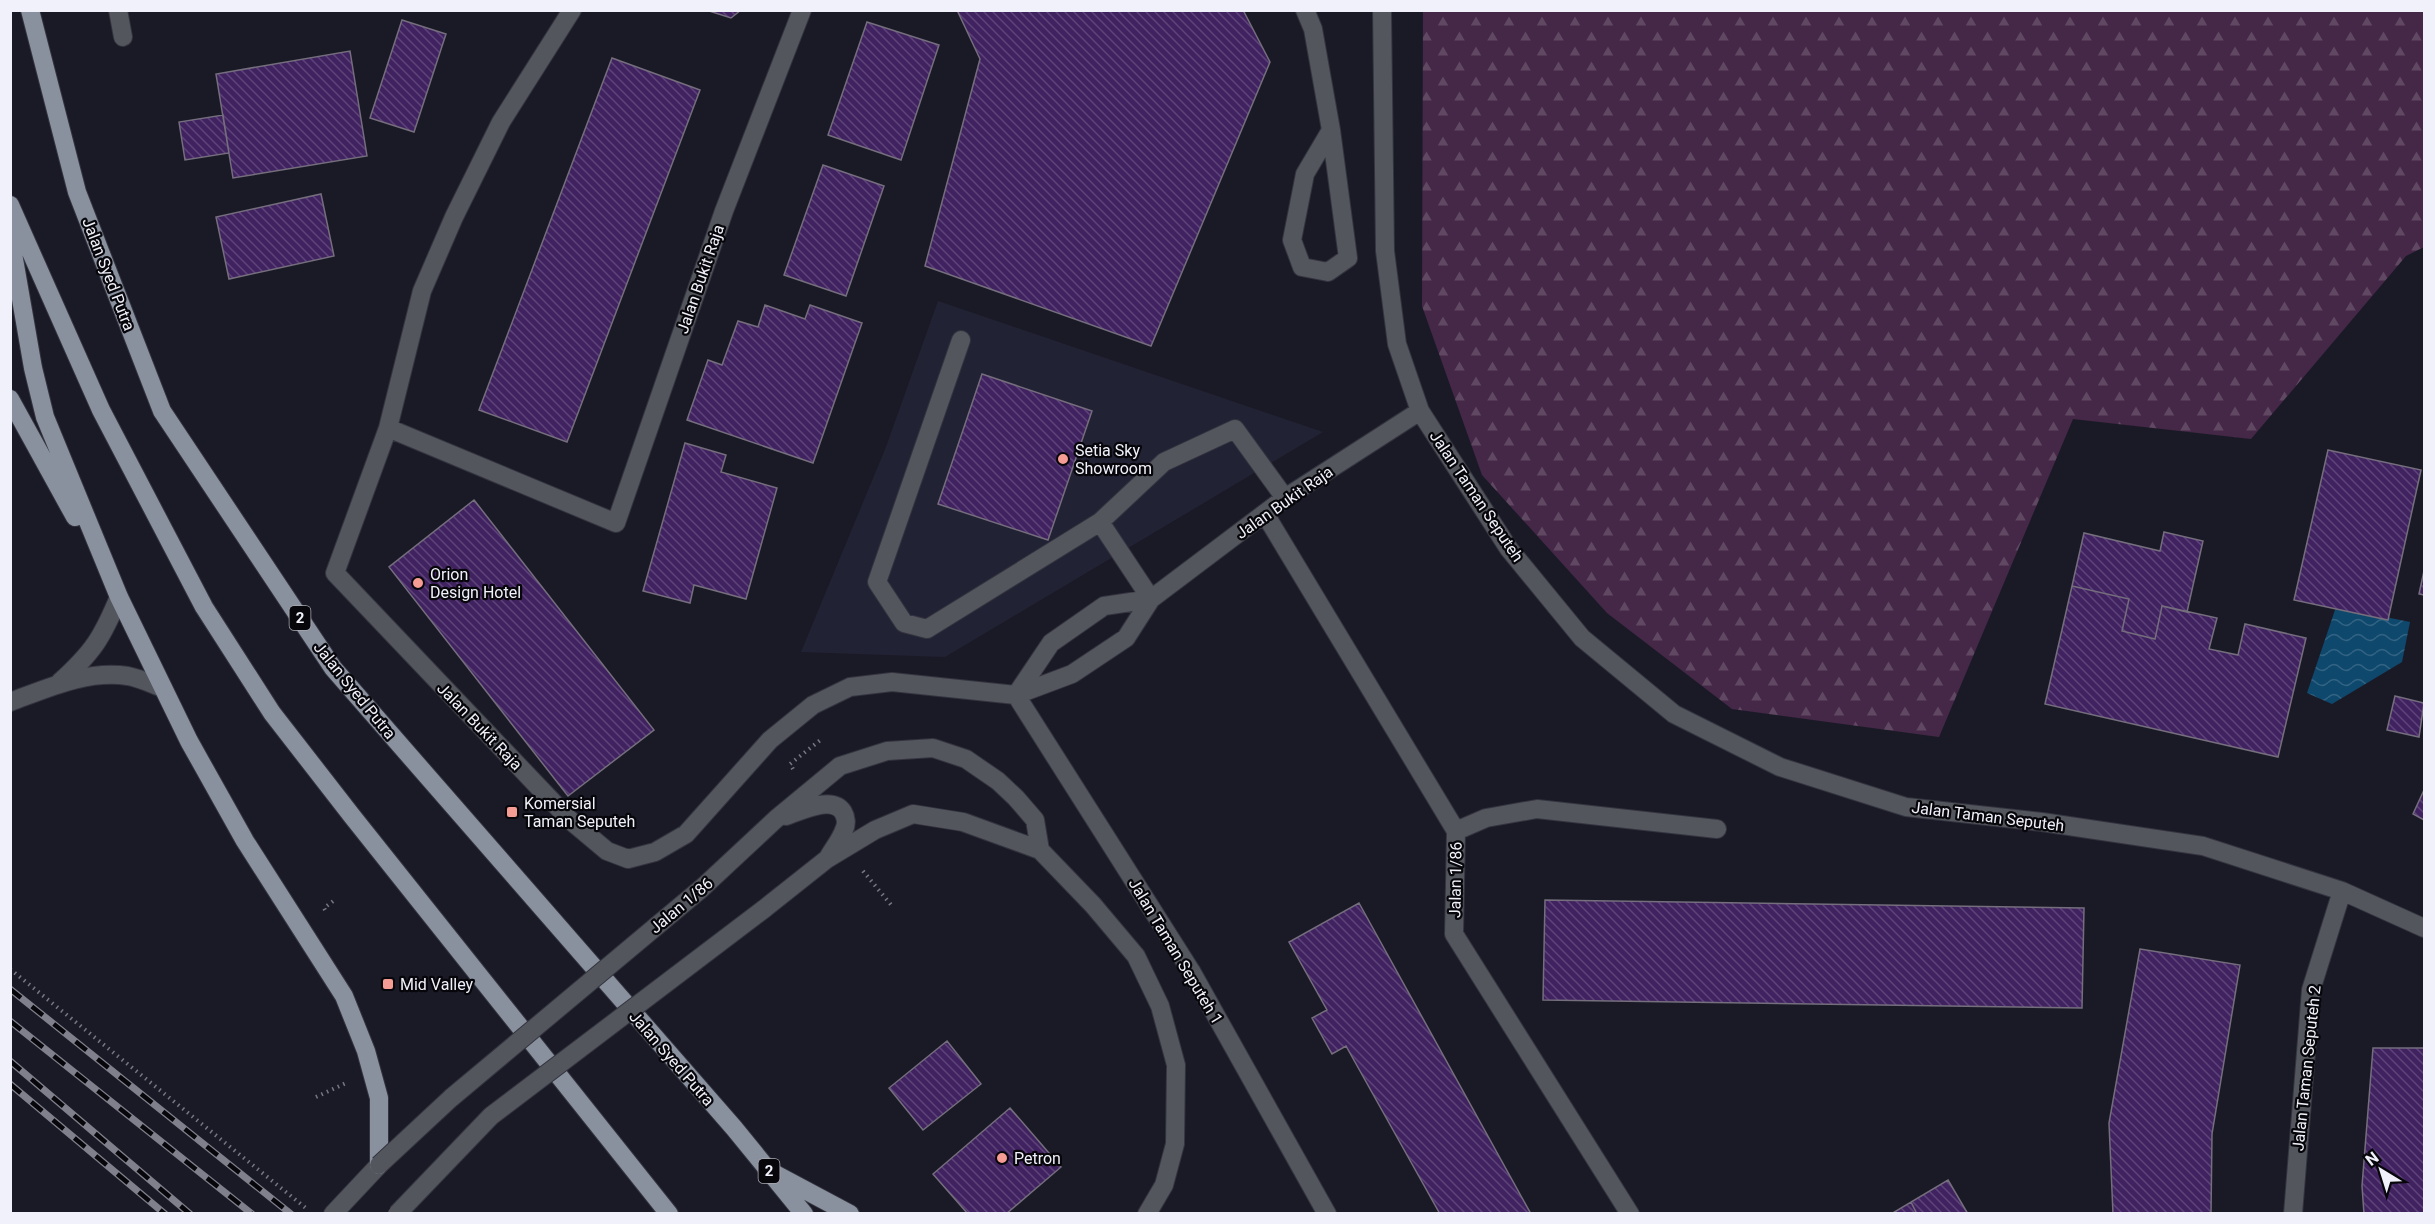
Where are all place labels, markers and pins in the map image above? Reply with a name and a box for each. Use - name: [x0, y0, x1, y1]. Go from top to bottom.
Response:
- place label: Setia Sky Showroom: [1075, 441, 1152, 478]
- marker: Setia Sky Showroom: [1056, 452, 1070, 466]
- place label: Orion Design Hotel: [430, 565, 521, 602]
- marker: Orion Design Hotel: [411, 576, 425, 590]
- place label: Komersial Taman Seputeh: [524, 794, 635, 831]
- marker: Komersial Taman Seputeh: [505, 805, 519, 819]
- place label: Mid Valley: [400, 975, 474, 994]
- marker: Mid Valley: [381, 977, 395, 991]
- place label: Petron: [1014, 1149, 1061, 1168]
- marker: Petron: [995, 1151, 1009, 1165]

